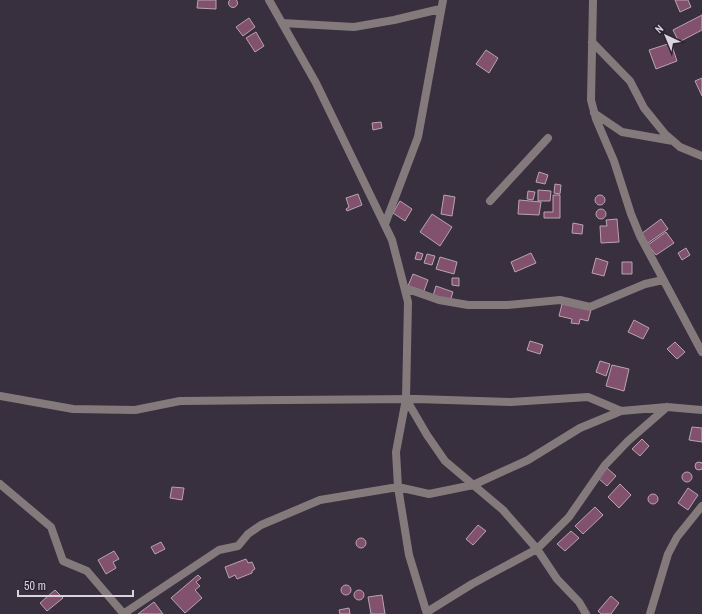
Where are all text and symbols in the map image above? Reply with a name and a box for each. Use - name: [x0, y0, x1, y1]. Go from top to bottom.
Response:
- north arrow: [646, 16, 686, 56]
- text: N: [652, 22, 666, 36]
- scale bar: [18, 572, 133, 598]
- text: 50 m: [24, 578, 46, 594]

